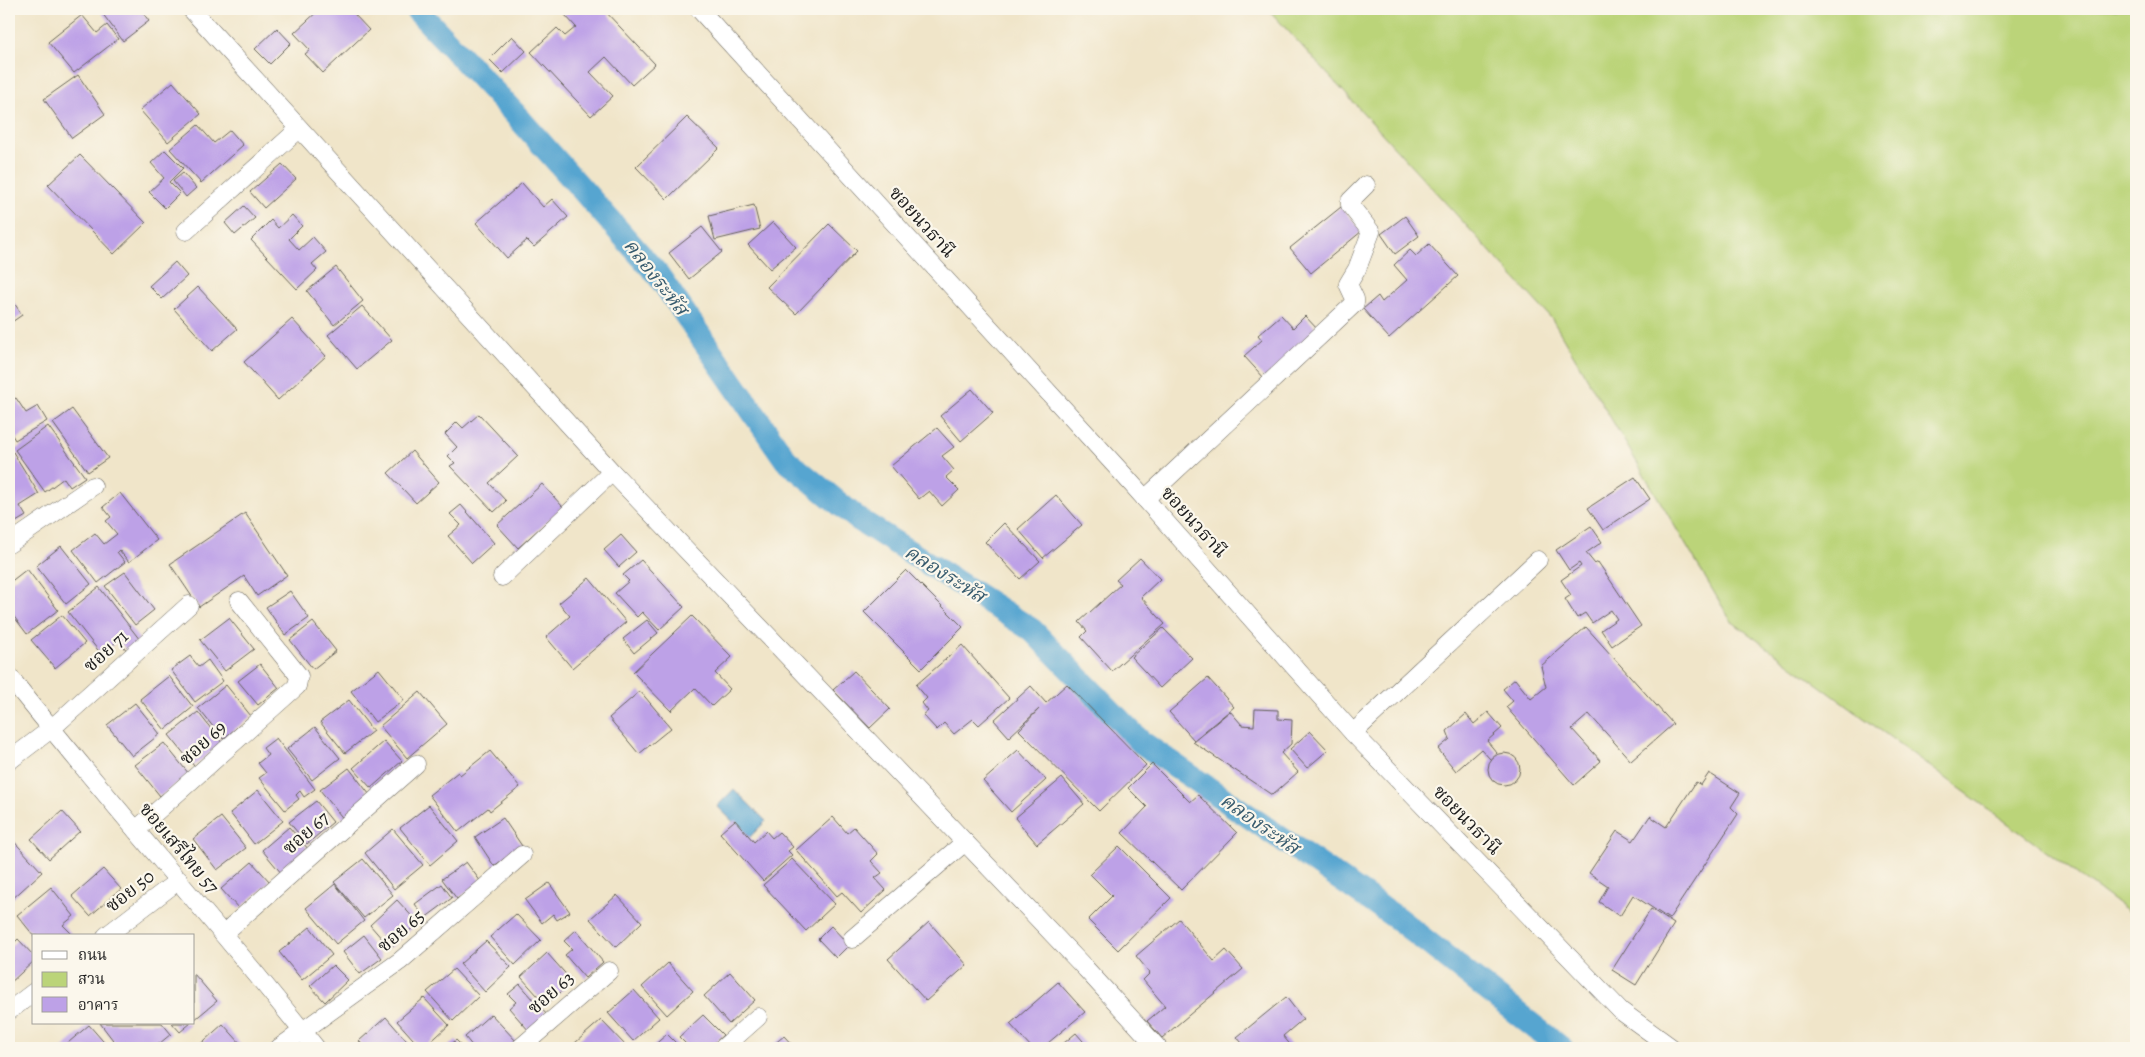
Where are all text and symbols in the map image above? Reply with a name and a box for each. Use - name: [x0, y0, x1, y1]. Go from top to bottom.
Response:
- street label: ซอยนวธานี: [883, 180, 961, 264]
- water label: คลองระหัส: [617, 233, 696, 323]
- street label: ซอยนวธานี: [1155, 480, 1233, 564]
- water label: คลองระหัส: [899, 539, 993, 611]
- street label: ซอย 71: [78, 624, 134, 678]
- street label: ซอย 69: [174, 715, 232, 771]
- street label: ซอยนวธานี: [1427, 779, 1507, 861]
- water label: คลองระหัส: [1215, 787, 1307, 863]
- street label: ซอยเสรีไทย 57: [133, 796, 226, 899]
- street label: ซอย 67: [277, 805, 335, 861]
- street label: ซอย 50: [100, 864, 160, 918]
- street label: ซอย 65: [372, 903, 430, 959]
- legend: [32, 934, 195, 1024]
- text: ถนน: [78, 945, 107, 965]
- street label: ซอย 63: [522, 965, 580, 1021]
- text: สวน: [78, 969, 105, 989]
- text: อาคาร: [78, 995, 118, 1015]

